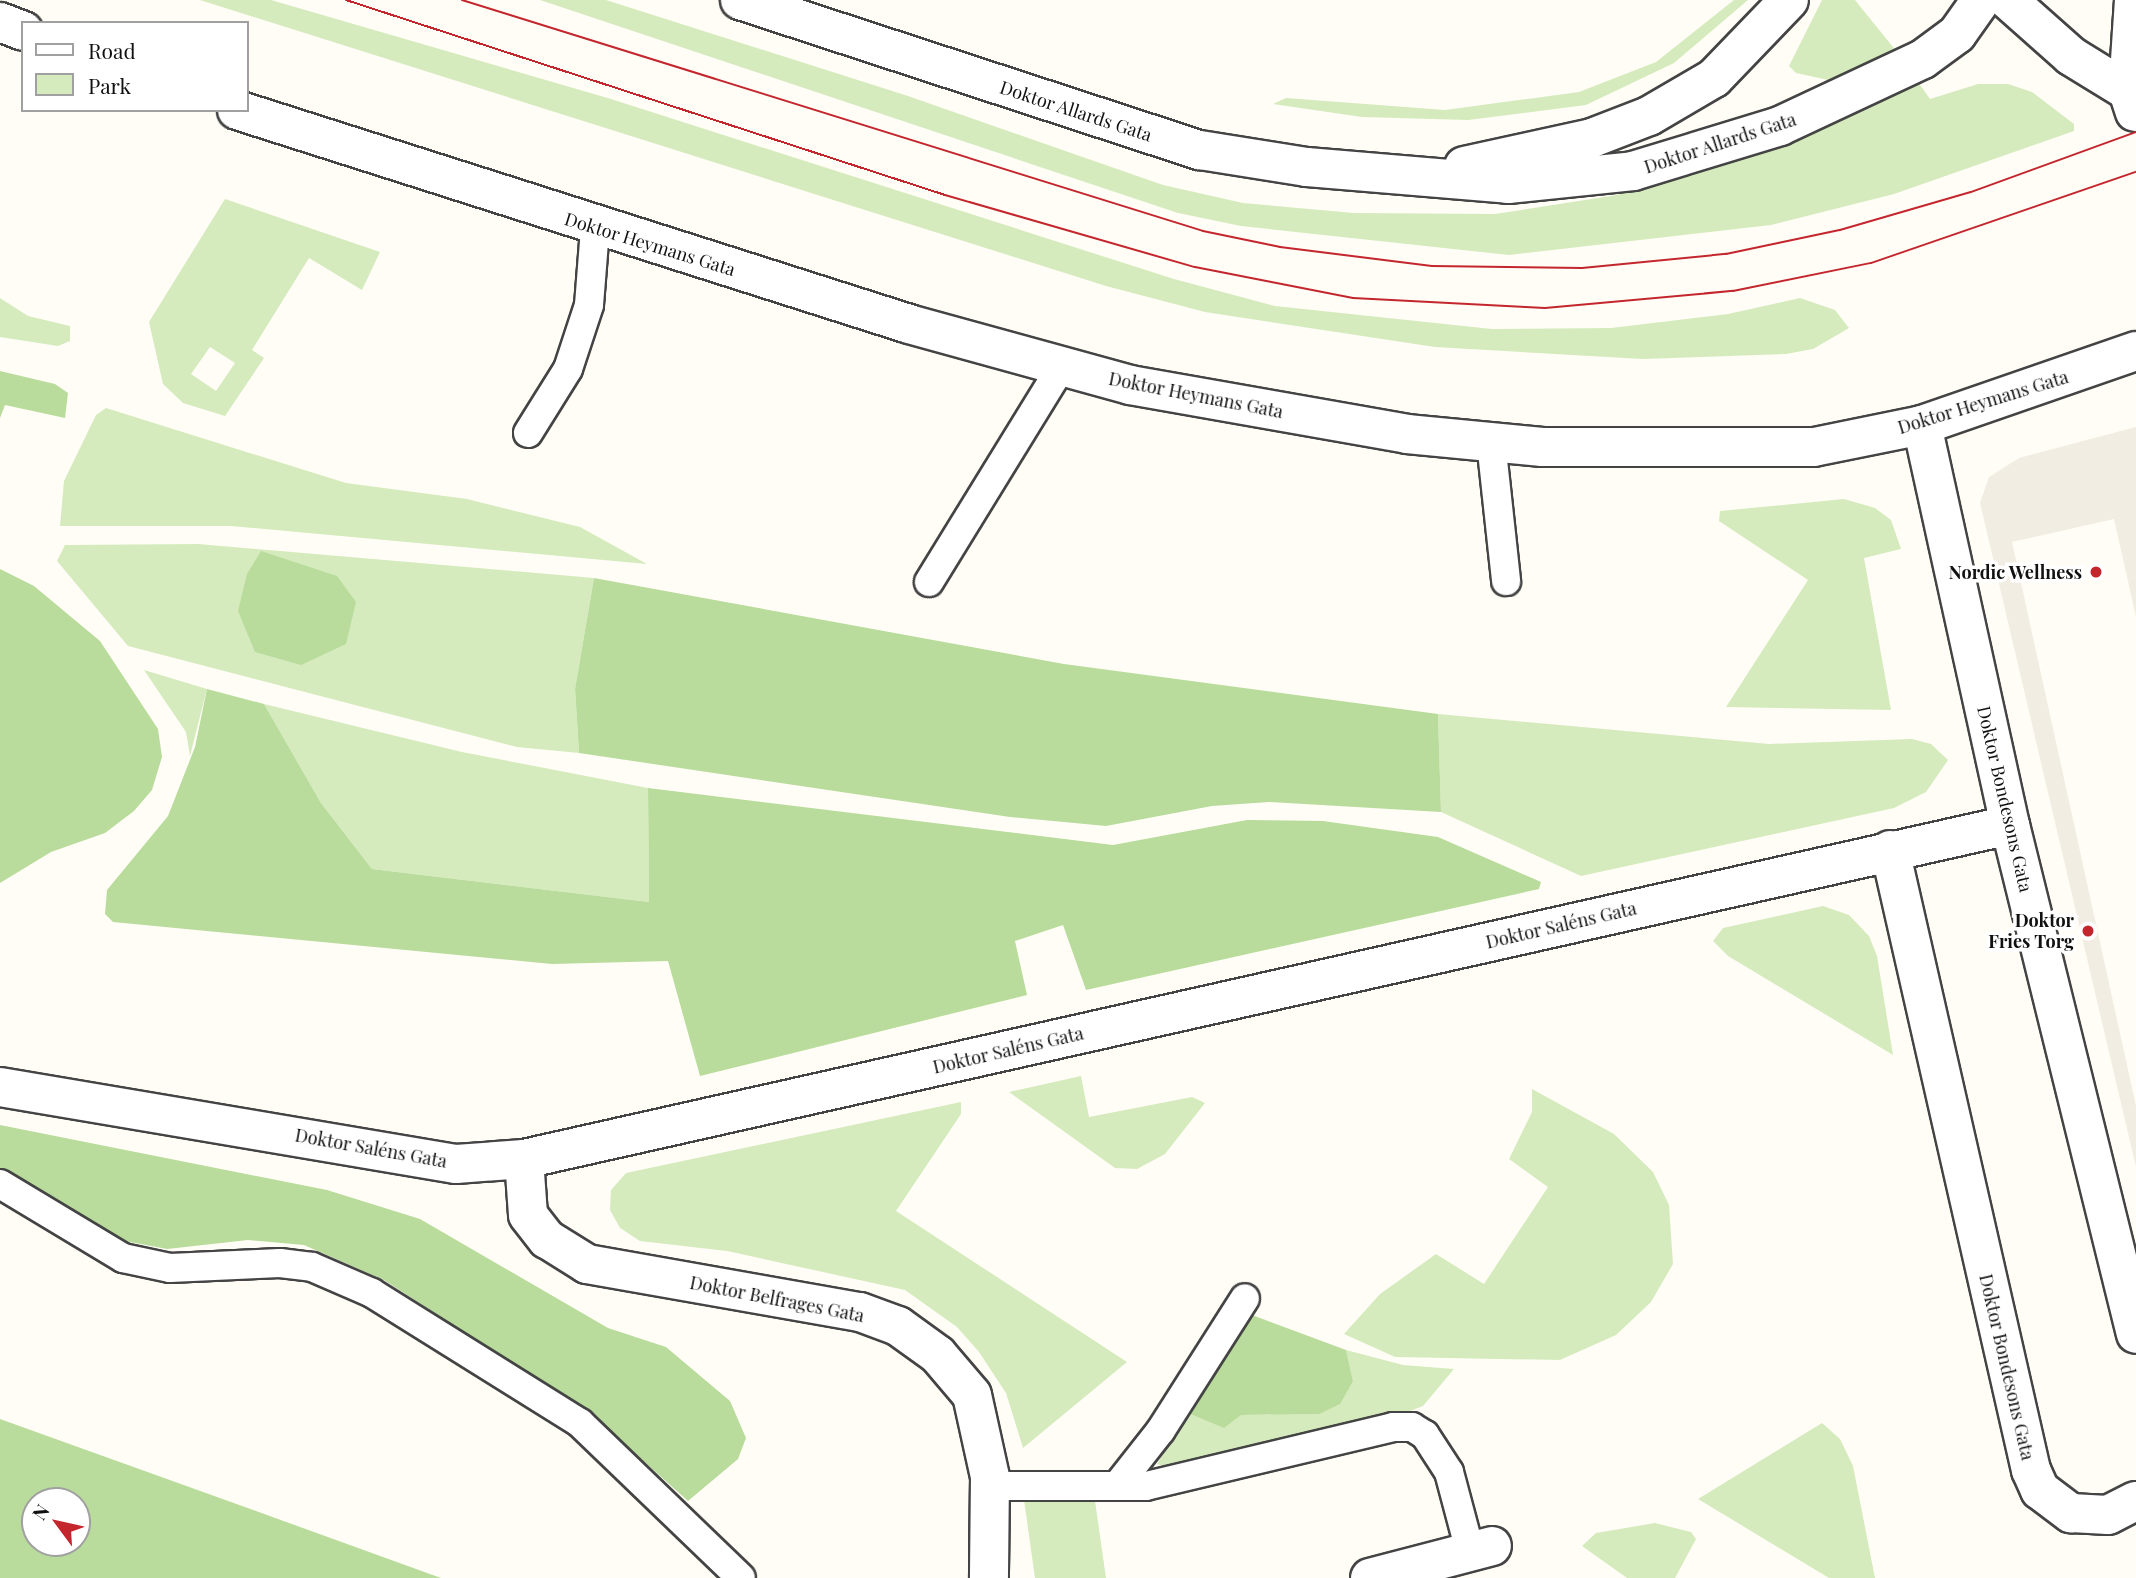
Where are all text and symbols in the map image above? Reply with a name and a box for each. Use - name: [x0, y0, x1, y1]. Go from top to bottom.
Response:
- legend: [21, 21, 248, 112]
- text: Road: [88, 36, 136, 64]
- text: Park: [88, 71, 131, 99]
- street label: Doktor Allards Gata: [997, 76, 1155, 146]
- street label: Doktor Allards Gata: [1641, 108, 1799, 178]
- street label: Doktor Heymans Gata: [562, 208, 738, 280]
- street label: Doktor Heymans Gata: [1895, 366, 2071, 438]
- street label: Doktor Heymans Gata: [1107, 367, 1285, 423]
- place label: Nordic Wellness: [1948, 561, 2082, 583]
- marker: Nordic Wellness: [2088, 564, 2104, 580]
- street label: Doktor Bondesons Gata: [1973, 704, 2037, 894]
- street label: Doktor Saléns Gata: [1483, 897, 1639, 953]
- place label: Doktor Fries Torg: [1988, 910, 2074, 953]
- marker: Doktor Fries Torg: [2080, 923, 2096, 939]
- street label: Doktor Saléns Gata: [930, 1022, 1086, 1078]
- street label: Doktor Saléns Gata: [293, 1124, 449, 1172]
- street label: Doktor Belfrages Gata: [688, 1271, 866, 1327]
- street label: Doktor Bondesons Gata: [1975, 1272, 2039, 1462]
- north arrow: [21, 1487, 91, 1557]
- text: N: [25, 1499, 55, 1524]

